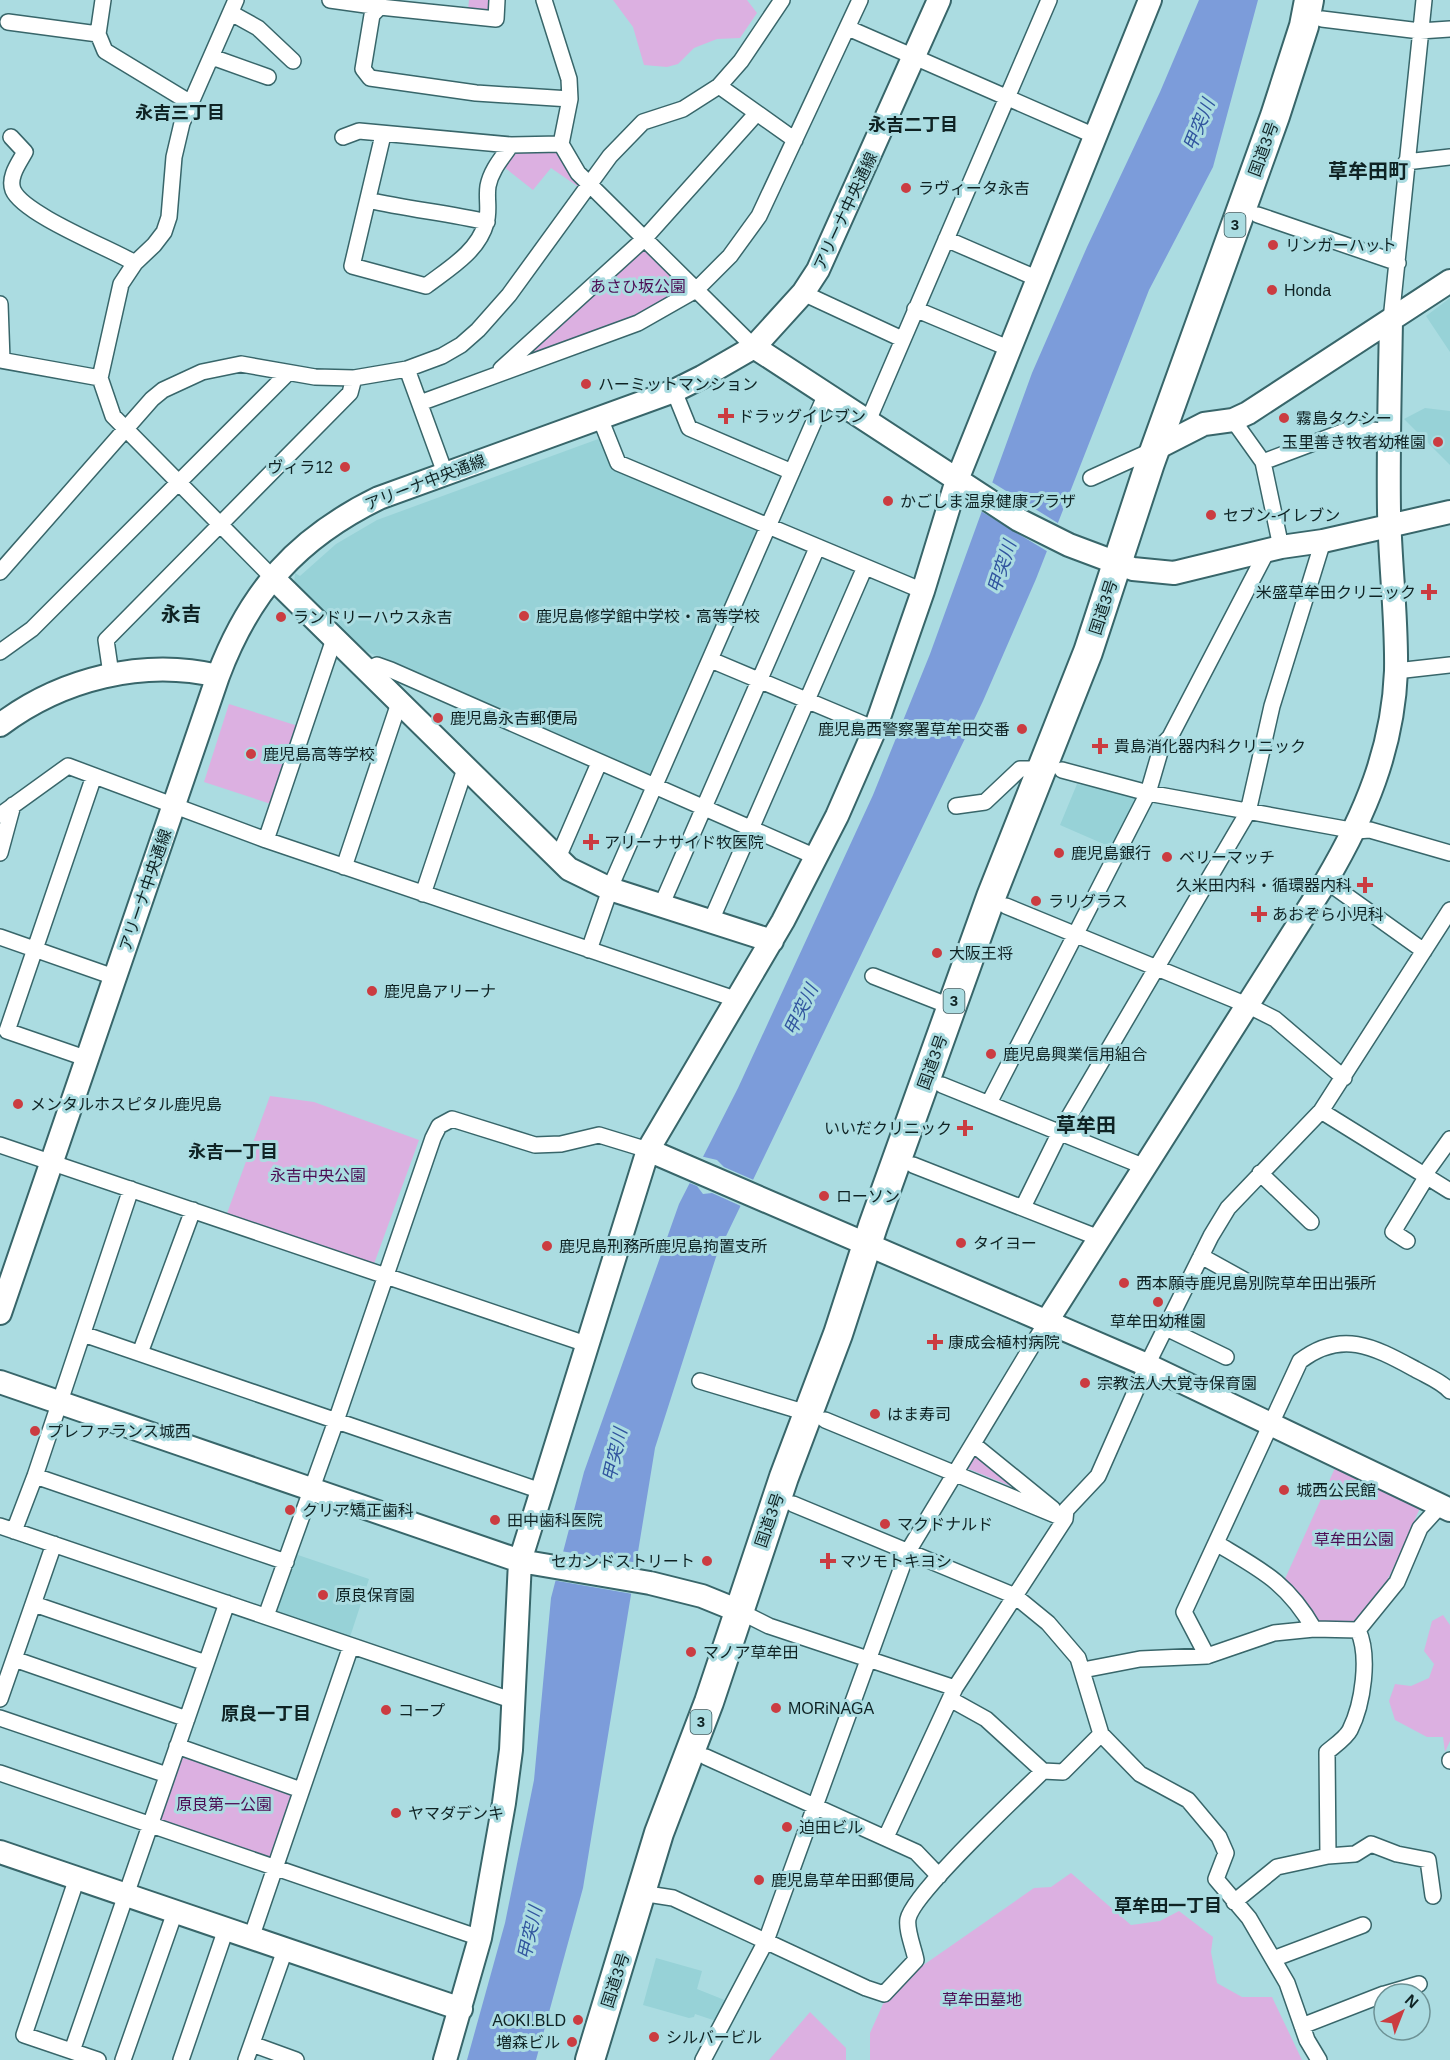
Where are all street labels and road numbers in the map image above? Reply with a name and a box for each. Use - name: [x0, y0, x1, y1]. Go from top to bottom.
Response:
- street label: 国道3号: [1246, 120, 1281, 179]
- street label: アリーナ中央通線: [811, 150, 880, 273]
- road number: 3: [1224, 213, 1246, 237]
- street label: アリーナ中央通線: [362, 452, 488, 513]
- street label: 国道3号: [1087, 577, 1120, 637]
- street label: アリーナ中央通線: [117, 827, 174, 953]
- road number: 3: [944, 989, 964, 1013]
- street label: 国道3号: [915, 1033, 950, 1092]
- street label: 国道3号: [752, 1490, 787, 1550]
- road number: 3: [690, 1710, 712, 1734]
- street label: 国道3号: [599, 1950, 632, 2010]

